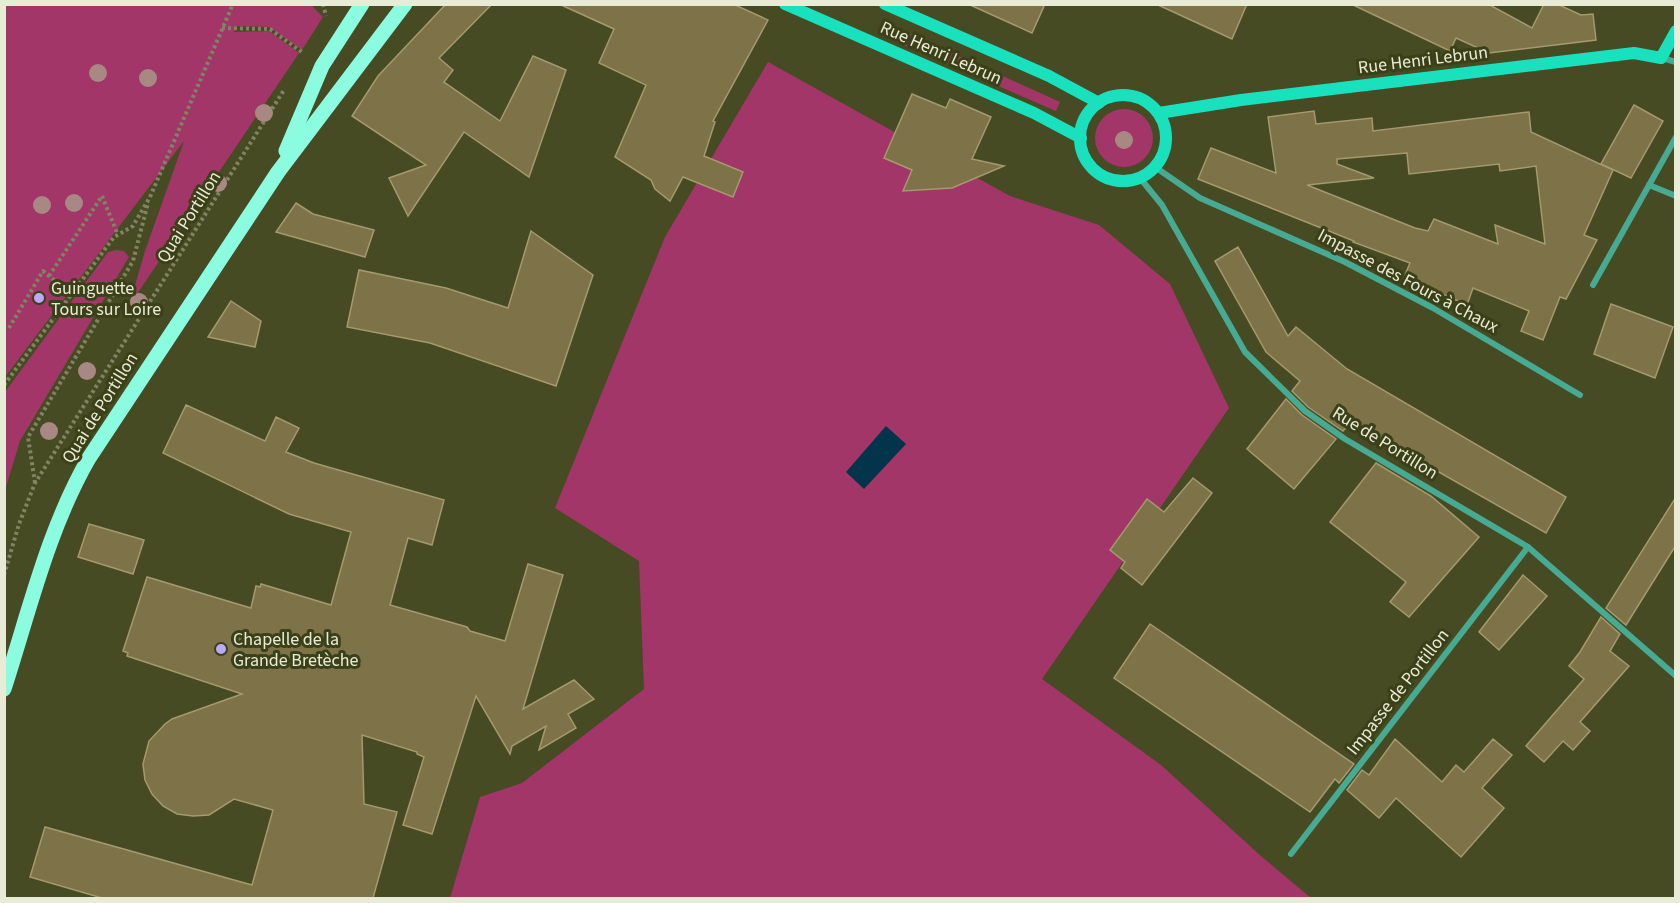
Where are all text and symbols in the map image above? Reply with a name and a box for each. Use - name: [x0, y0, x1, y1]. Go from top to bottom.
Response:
- street label: Rue Henri Lebrun: [876, 15, 1006, 91]
- street label: Rue Henri Lebrun: [1357, 40, 1489, 80]
- street label: Quai Portillon: [151, 166, 227, 268]
- street label: Impasse des Fours à Chaux: [1313, 223, 1503, 339]
- place label: Guinguette Tours sur Loire: [51, 276, 161, 322]
- marker: Guinguette Tours sur Loire: [32, 291, 46, 305]
- street label: Quai de Portillon: [56, 348, 144, 468]
- street label: Rue de Portillon: [1327, 401, 1443, 485]
- street label: Impasse de Portillon: [1341, 624, 1455, 760]
- place label: Chapelle de la Grande Bretèche: [233, 627, 359, 673]
- marker: Chapelle de la Grande Bretèche: [214, 642, 228, 656]

